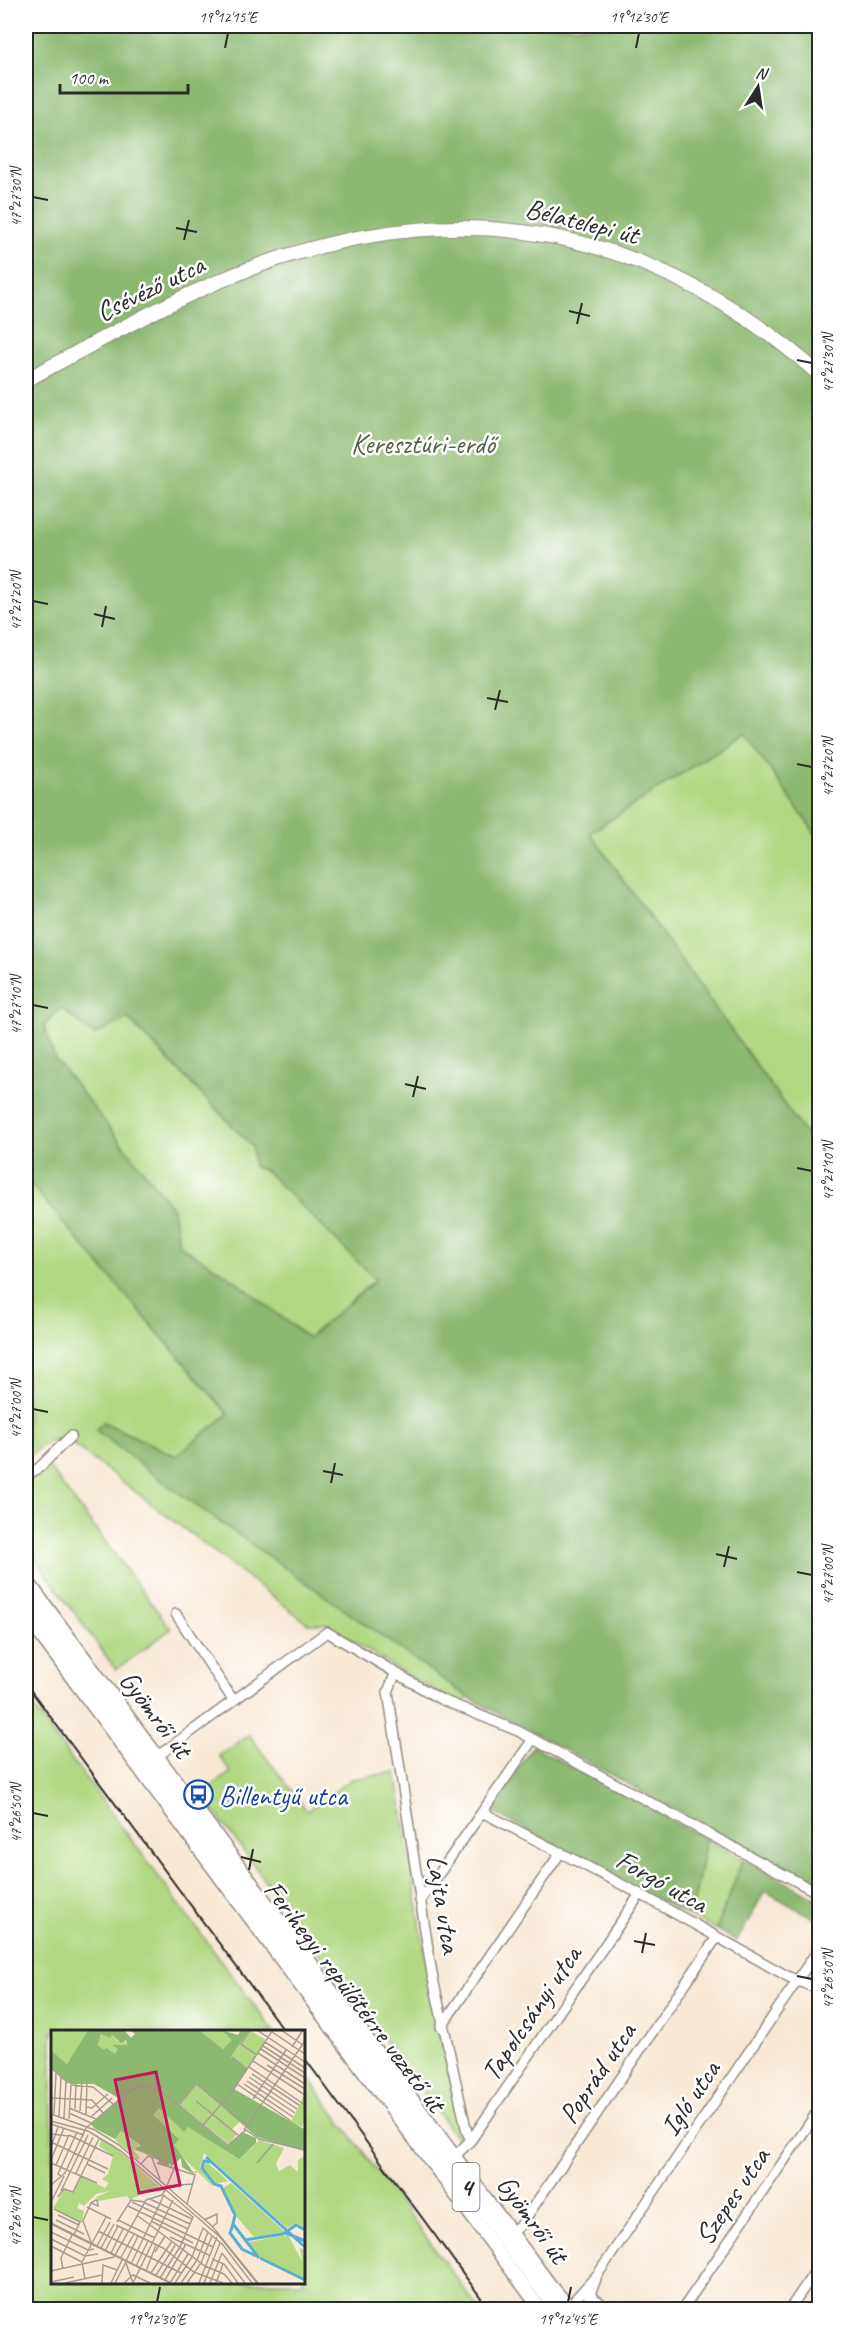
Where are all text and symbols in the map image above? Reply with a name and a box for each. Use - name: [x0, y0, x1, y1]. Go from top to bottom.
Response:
- text: 19°12'15"E: [199, 8, 259, 27]
- text: 19°12'30"E: [610, 8, 670, 27]
- scale bar: [60, 57, 188, 95]
- north arrow: [728, 57, 788, 117]
- text: N: [754, 62, 771, 85]
- text: 100 m: [69, 67, 110, 89]
- text: 47°27'30"N: [7, 164, 26, 227]
- street label: Bélatelepi út: [522, 190, 645, 253]
- street label: Csévéző utca: [90, 246, 211, 329]
- text: 47°27'30"N: [819, 330, 838, 393]
- park label: Keresztúri-erdő: [351, 426, 499, 461]
- text: 47°27'20"N: [7, 568, 26, 631]
- text: 47°27'20"N: [819, 734, 838, 797]
- text: 47°27'10"N: [7, 972, 26, 1035]
- text: 47°27'10"N: [819, 1138, 838, 1201]
- text: 47°27'00"N: [7, 1376, 26, 1439]
- text: 47°27'00"N: [819, 1542, 838, 1605]
- street label: Gyömrői út: [112, 1663, 202, 1767]
- place label: Billentyű utca: [219, 1778, 349, 1813]
- bus stop icon: Billentyű utca: [182, 1779, 214, 1811]
- text: 47°26'50"N: [7, 1780, 26, 1843]
- street label: Forgó utca: [610, 1842, 716, 1921]
- street label: Lajta utca: [419, 1852, 469, 1957]
- street label: Ferihegyi repülőtérre vezető út: [256, 1873, 455, 2121]
- street label: Tapolcsányi utca: [473, 1937, 590, 2087]
- text: 47°26'50"N: [819, 1946, 838, 2009]
- street label: Poprád utca: [551, 2014, 644, 2130]
- inset map: [51, 2030, 304, 2284]
- street label: Igló utca: [652, 2052, 729, 2142]
- street label: Szepes utca: [687, 2139, 778, 2251]
- road number: 4: [452, 2163, 480, 2211]
- street label: Gyömrői út: [489, 2168, 578, 2272]
- text: 47°26'40"N: [7, 2184, 26, 2247]
- text: 19°12'30"E: [128, 2310, 188, 2329]
- text: 19°12'45"E: [539, 2310, 599, 2329]

